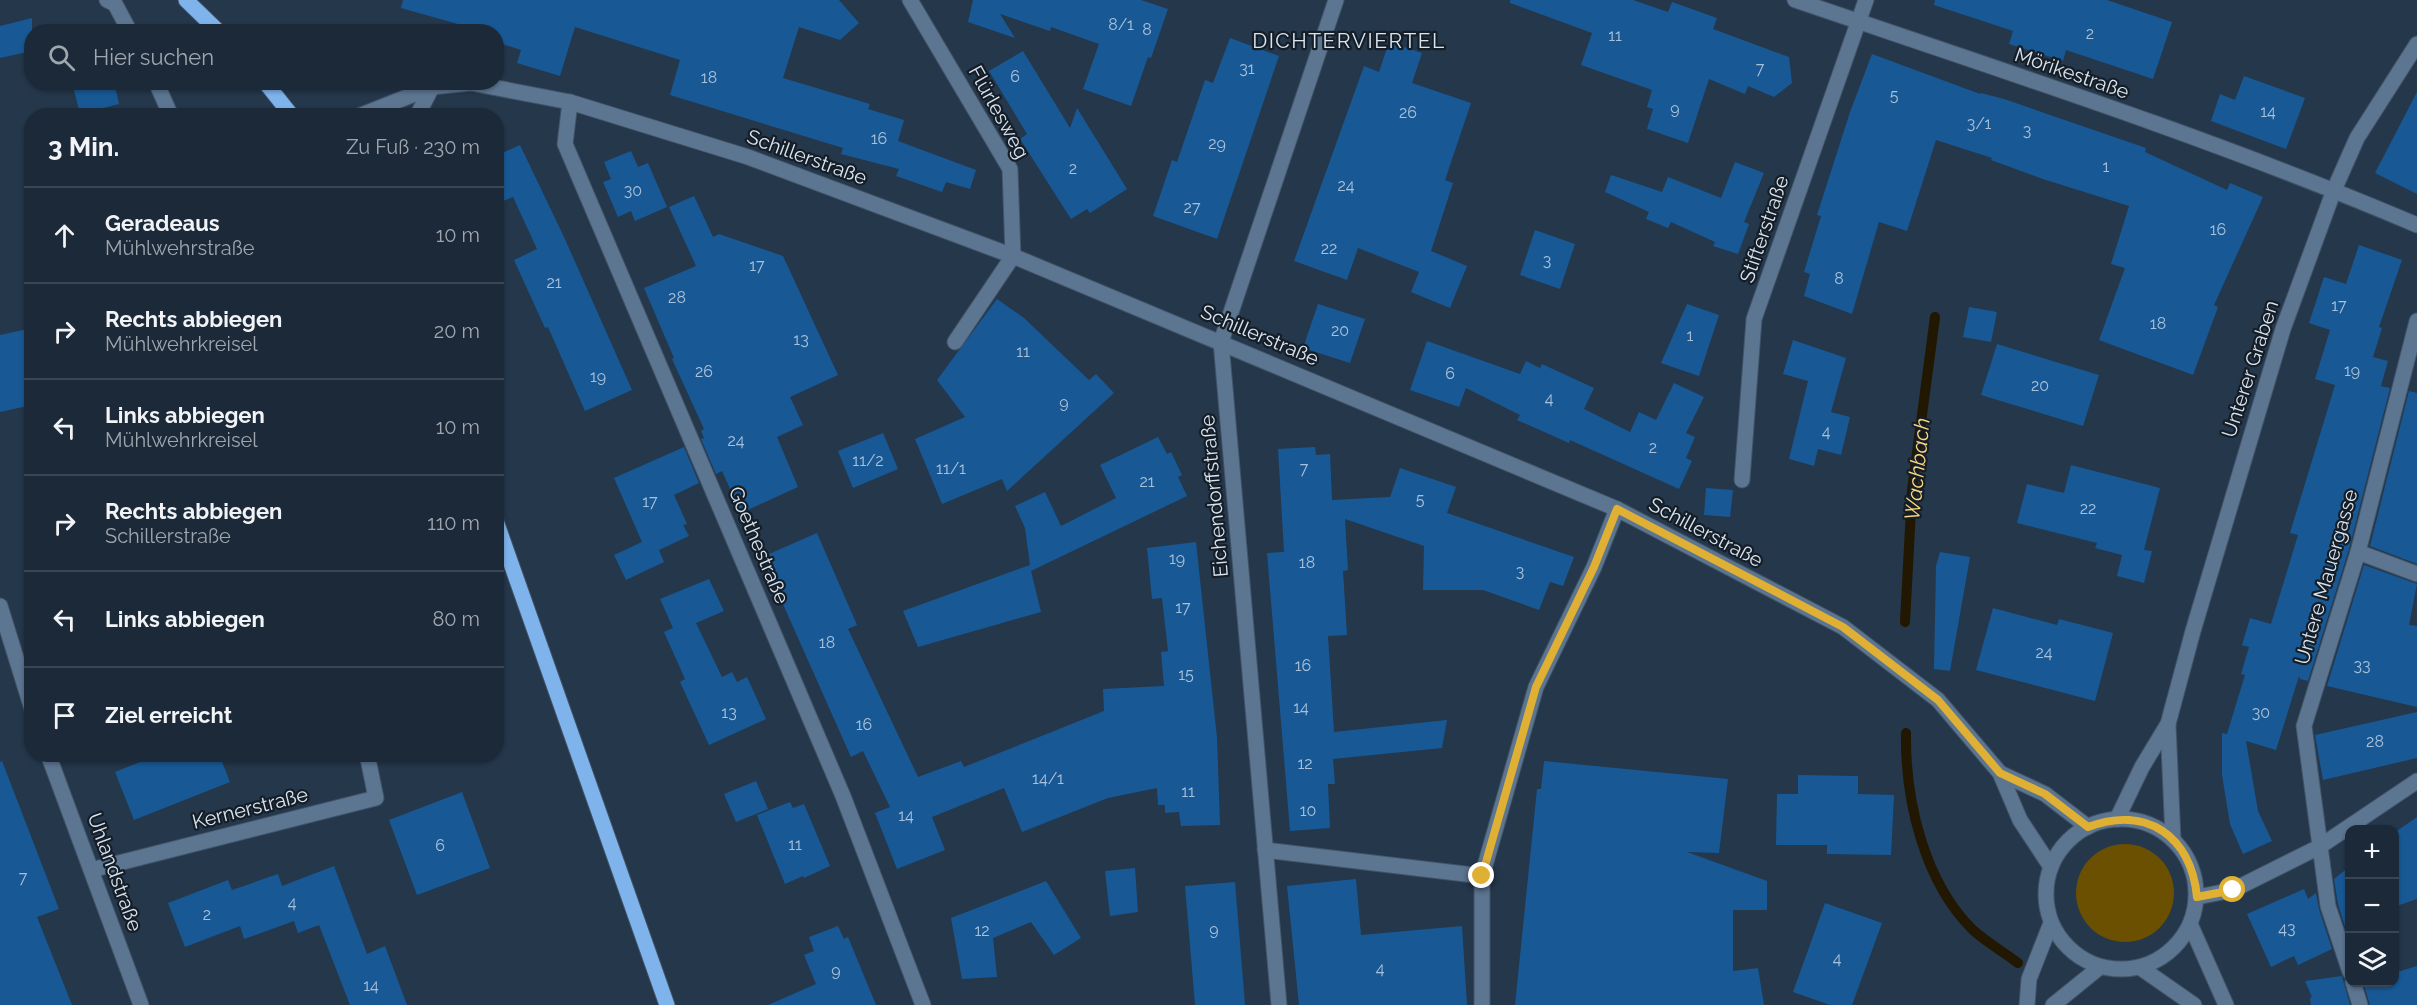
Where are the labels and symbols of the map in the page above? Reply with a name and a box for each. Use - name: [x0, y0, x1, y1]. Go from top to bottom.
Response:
- house number: 8/1: [1108, 15, 1134, 34]
- house number: 8: [1142, 20, 1152, 39]
- house number: 2: [2086, 24, 2094, 43]
- house number: 11: [1608, 26, 1622, 45]
- district label: DICHTERVIERTEL: [1252, 28, 1446, 53]
- street label: Mörikestraße: [2012, 42, 2133, 104]
- house number: 31: [1239, 59, 1255, 78]
- house number: 7: [1756, 59, 1765, 78]
- street label: Flürlesweg: [964, 61, 1034, 163]
- house number: 6: [1010, 67, 1020, 86]
- house number: 18: [701, 68, 717, 87]
- house number: 5: [1890, 86, 1899, 105]
- house number: 9: [1670, 99, 1680, 118]
- house number: 14: [2260, 102, 2276, 121]
- house number: 26: [1399, 103, 1417, 122]
- house number: 3/1: [1967, 114, 1992, 133]
- house number: 3: [2023, 121, 2031, 140]
- street label: Schillerstraße: [744, 124, 870, 190]
- house number: 16: [871, 129, 887, 148]
- house number: 29: [1208, 134, 1226, 153]
- house number: 1: [2103, 157, 2110, 176]
- house number: 2: [1069, 159, 1077, 178]
- street label: Stifterstraße: [1734, 172, 1794, 286]
- house number: 24: [1337, 176, 1355, 195]
- house number: 30: [624, 181, 642, 200]
- house number: 27: [1184, 198, 1201, 217]
- house number: 16: [2210, 220, 2226, 239]
- house number: 22: [1321, 239, 1337, 258]
- house number: 3: [1543, 251, 1551, 270]
- house number: 17: [749, 256, 765, 275]
- house number: 8: [1834, 269, 1844, 288]
- house number: 21: [546, 273, 562, 292]
- house number: 28: [668, 288, 686, 307]
- house number: 17: [2331, 296, 2347, 315]
- street label: Unterer Graben: [2217, 297, 2283, 441]
- street label: Schillerstraße: [1197, 299, 1323, 371]
- house number: 18: [2150, 314, 2166, 333]
- house number: 20: [1331, 321, 1349, 340]
- house number: 1: [1687, 326, 1694, 345]
- house number: 13: [793, 330, 809, 349]
- house number: 11: [1016, 342, 1030, 361]
- house number: 19: [2344, 361, 2360, 380]
- house number: 26: [695, 362, 713, 381]
- house number: 6: [1445, 364, 1455, 383]
- house number: 19: [590, 367, 606, 386]
- house number: 20: [2031, 376, 2049, 395]
- house number: 4: [1545, 389, 1554, 408]
- house number: 9: [1059, 393, 1069, 412]
- street label: Eichendorffstraße: [1195, 414, 1233, 578]
- water label: Wachbach: [1899, 417, 1935, 521]
- house number: 4: [1822, 422, 1831, 441]
- house number: 24: [727, 431, 745, 450]
- house number: 2: [1649, 438, 1657, 457]
- house number: 11/2: [852, 451, 884, 470]
- house number: 11/1: [936, 459, 966, 478]
- house number: 7: [1300, 459, 1309, 478]
- house number: 21: [1139, 472, 1155, 491]
- street label: Goethestraße: [724, 483, 795, 607]
- street label: Untere Mauergasse: [2289, 486, 2363, 667]
- house number: 5: [1416, 490, 1425, 509]
- house number: 17: [642, 492, 658, 511]
- street label: Schillerstraße: [1645, 492, 1767, 572]
- house number: 22: [2080, 499, 2096, 518]
- house number: 19: [1169, 549, 1185, 568]
- house number: 18: [1299, 553, 1315, 572]
- house number: 3: [1516, 562, 1524, 581]
- house number: 17: [1175, 598, 1191, 617]
- house number: 18: [819, 633, 835, 652]
- house number: 24: [2035, 643, 2053, 662]
- house number: 16: [1295, 656, 1311, 675]
- house number: 33: [2353, 656, 2371, 675]
- house number: 15: [1178, 665, 1194, 684]
- house number: 14: [1293, 698, 1309, 717]
- house number: 13: [721, 703, 737, 722]
- house number: 30: [2252, 703, 2270, 722]
- house number: 16: [856, 715, 872, 734]
- house number: 28: [2366, 732, 2384, 751]
- house number: 12: [1297, 754, 1313, 773]
- house number: 14/1: [1032, 769, 1064, 788]
- street label: Kernerstraße: [190, 782, 311, 834]
- house number: 11: [1181, 782, 1195, 801]
- house number: 10: [1300, 801, 1316, 820]
- house number: 14: [898, 806, 914, 825]
- street label: Uhlandstraße: [82, 810, 148, 935]
- house number: 11: [788, 835, 802, 854]
- house number: 6: [435, 836, 445, 855]
- route end: [1468, 862, 1494, 888]
- house number: 7: [19, 868, 28, 887]
- route start: [2219, 876, 2245, 902]
- house number: 4: [288, 893, 297, 912]
- house number: 2: [203, 905, 211, 924]
- house number: 43: [2278, 919, 2296, 938]
- house number: 9: [1209, 920, 1219, 939]
- house number: 12: [974, 921, 990, 940]
- house number: 4: [1833, 949, 1842, 968]
- house number: 4: [1376, 959, 1385, 978]
- house number: 9: [831, 961, 841, 980]
- house number: 14: [363, 976, 379, 995]

